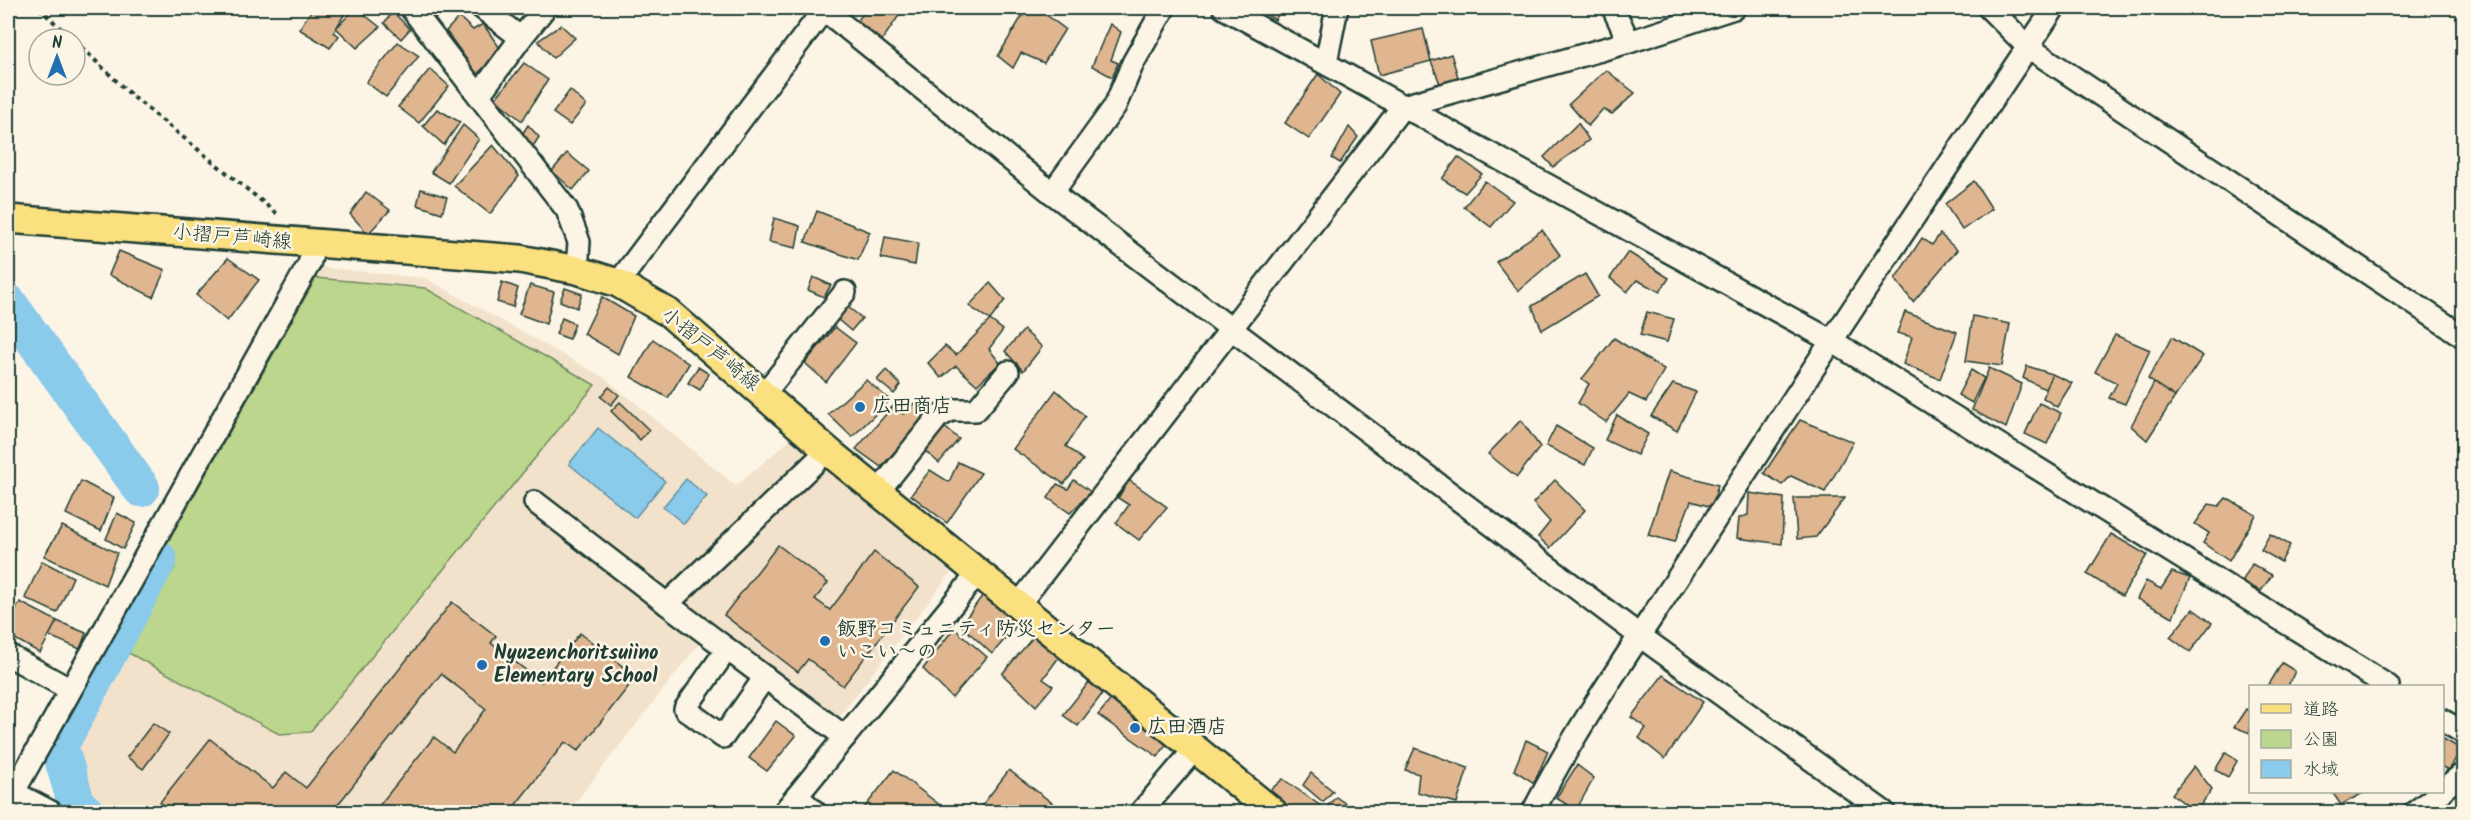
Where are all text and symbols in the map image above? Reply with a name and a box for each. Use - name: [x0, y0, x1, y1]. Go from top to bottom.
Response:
- north arrow: [27, 27, 87, 87]
- text: N: [52, 31, 62, 56]
- street label: 小摺戸芦崎線: [171, 217, 293, 259]
- street label: 小摺戸芦崎線: [653, 300, 767, 400]
- place label: 広田商店: [872, 391, 952, 423]
- marker: 広田商店: [853, 400, 867, 414]
- place label: 飯野コミュニティ防災センター いこい～の: [837, 614, 1116, 669]
- marker: 飯野コミュニティ防災センター いこい～の: [818, 634, 832, 648]
- place label: Nyuzenchoritsuiino Elementary School: [494, 638, 658, 693]
- marker: Nyuzenchoritsuiino Elementary School: [475, 658, 489, 672]
- legend: [2249, 685, 2444, 793]
- text: 道路: [2303, 696, 2339, 725]
- place label: 広田酒店: [1147, 712, 1227, 744]
- marker: 広田酒店: [1128, 721, 1142, 735]
- text: 公園: [2303, 726, 2339, 755]
- text: 水域: [2303, 756, 2339, 785]

